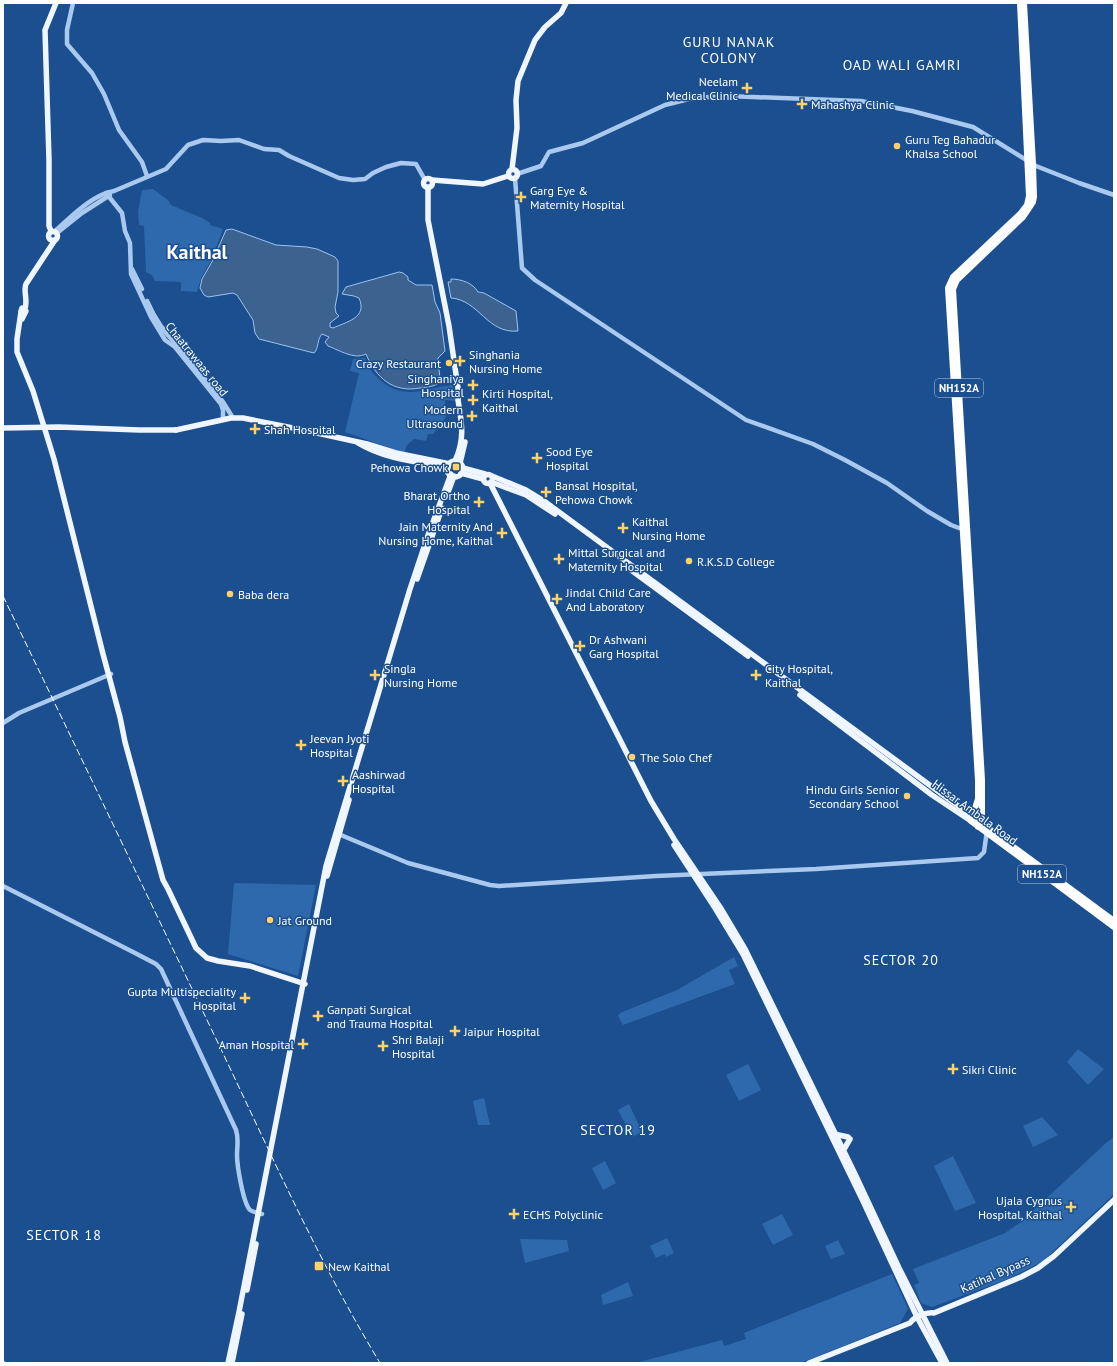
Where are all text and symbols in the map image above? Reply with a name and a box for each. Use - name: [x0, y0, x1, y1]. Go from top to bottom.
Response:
- district label: GURU NANAK COLONY: [683, 33, 775, 67]
- district label: OAD WALI GAMRI: [843, 56, 961, 74]
- place label: Neelam Medical Clinic: [666, 74, 739, 103]
- marker: Neelam Medical Clinic: [741, 82, 753, 94]
- place label: Mahashya Clinic: [811, 97, 895, 112]
- marker: Mahashya Clinic: [796, 98, 808, 110]
- place label: Guru Teg Bahadur Khalsa School: [905, 132, 995, 161]
- marker: Guru Teg Bahadur Khalsa School: [892, 141, 902, 151]
- place label: Garg Eye & Maternity Hospital: [530, 183, 625, 212]
- marker: Garg Eye & Maternity Hospital: [515, 191, 527, 203]
- district label: Kaithal: [167, 239, 228, 265]
- street label: Chaatrawaas road: [162, 319, 232, 399]
- place label: Singhania Nursing Home: [469, 347, 542, 376]
- marker: Singhania Nursing Home: [454, 355, 466, 367]
- place label: Crazy Restaurant: [356, 356, 441, 371]
- marker: Crazy Restaurant: [444, 358, 454, 368]
- place label: Singhaniya Hospital: [408, 371, 464, 400]
- marker: Singhaniya Hospital: [467, 379, 479, 391]
- road number: NH152A: [935, 379, 983, 397]
- place label: Kirti Hospital, Kaithal: [482, 386, 553, 415]
- marker: Kirti Hospital, Kaithal: [467, 394, 479, 406]
- place label: Modern Ultrasound: [407, 402, 463, 431]
- marker: Modern Ultrasound: [466, 410, 478, 422]
- place label: Shah Hospital: [264, 422, 336, 437]
- marker: Shah Hospital: [249, 423, 261, 435]
- place label: Sood Eye Hospital: [546, 444, 593, 473]
- marker: Sood Eye Hospital: [531, 452, 543, 464]
- place label: Pehowa Chowk: [371, 460, 448, 475]
- marker: Pehowa Chowk: [451, 462, 461, 472]
- place label: Bansal Hospital, Pehowa Chowk: [555, 478, 638, 507]
- marker: Bansal Hospital, Pehowa Chowk: [540, 486, 552, 498]
- place label: Bharat Ortho Hospital: [403, 488, 470, 517]
- marker: Bharat Ortho Hospital: [473, 496, 485, 508]
- place label: Kaithal Nursing Home: [632, 514, 705, 543]
- place label: Jain Maternity And Nursing Home, Kaithal: [378, 519, 493, 548]
- marker: Kaithal Nursing Home: [617, 522, 629, 534]
- marker: Jain Maternity And Nursing Home, Kaithal: [496, 527, 508, 539]
- place label: Mittal Surgical and Maternity Hospital: [568, 545, 665, 574]
- marker: Mittal Surgical and Maternity Hospital: [553, 553, 565, 565]
- place label: R.K.S.D College: [697, 554, 775, 569]
- marker: R.K.S.D College: [684, 556, 694, 566]
- place label: Jindal Child Care And Laboratory: [565, 585, 651, 614]
- place label: Baba dera: [238, 587, 289, 602]
- marker: Baba dera: [225, 589, 235, 599]
- marker: Jindal Child Care And Laboratory: [551, 593, 563, 605]
- place label: Dr Ashwani Garg Hospital: [589, 632, 659, 661]
- marker: Dr Ashwani Garg Hospital: [574, 640, 586, 652]
- place label: Singla Nursing Home: [384, 661, 457, 690]
- place label: City Hospital, Kaithal: [765, 661, 833, 690]
- marker: Singla Nursing Home: [369, 669, 381, 681]
- marker: City Hospital, Kaithal: [750, 669, 762, 681]
- place label: Jeevan Jyoti Hospital: [309, 731, 369, 760]
- marker: Jeevan Jyoti Hospital: [295, 739, 307, 751]
- place label: The Solo Chef: [640, 750, 713, 765]
- marker: The Solo Chef: [627, 752, 637, 762]
- place label: Aashirwad Hospital: [352, 767, 405, 796]
- marker: Aashirwad Hospital: [337, 775, 349, 787]
- street label: Hissar Ambala Road: [930, 776, 1020, 848]
- place label: Hindu Girls Senior Secondary School: [806, 782, 899, 811]
- marker: Hindu Girls Senior Secondary School: [902, 791, 912, 801]
- road number: NH152A: [1018, 865, 1066, 883]
- place label: Jat Ground: [277, 913, 332, 928]
- marker: Jat Ground: [265, 915, 275, 925]
- district label: SECTOR 20: [863, 951, 939, 969]
- place label: Gupta Multispeciality Hospital: [127, 984, 236, 1013]
- marker: Gupta Multispeciality Hospital: [239, 992, 251, 1004]
- place label: Ganpati Surgical and Trauma Hospital: [327, 1002, 433, 1031]
- marker: Ganpati Surgical and Trauma Hospital: [312, 1010, 324, 1022]
- place label: Jaipur Hospital: [463, 1024, 540, 1039]
- marker: Jaipur Hospital: [449, 1025, 461, 1037]
- place label: Shri Balaji Hospital: [392, 1032, 444, 1061]
- place label: Aman Hospital: [219, 1037, 294, 1052]
- marker: Aman Hospital: [297, 1038, 309, 1050]
- marker: Shri Balaji Hospital: [377, 1040, 389, 1052]
- place label: Sikri Clinic: [962, 1062, 1017, 1077]
- marker: Sikri Clinic: [947, 1063, 959, 1075]
- district label: SECTOR 19: [580, 1121, 656, 1139]
- place label: Ujala Cygnus Hospital, Kaithal: [978, 1193, 1062, 1222]
- marker: Ujala Cygnus Hospital, Kaithal: [1065, 1201, 1077, 1213]
- place label: ECHS Polyclinic: [523, 1207, 604, 1222]
- marker: ECHS Polyclinic: [508, 1208, 520, 1220]
- district label: SECTOR 18: [26, 1226, 102, 1244]
- street label: Katihal Bypass: [958, 1252, 1032, 1296]
- place label: New Kaithal: [328, 1259, 391, 1274]
- marker: New Kaithal: [313, 1260, 325, 1272]

